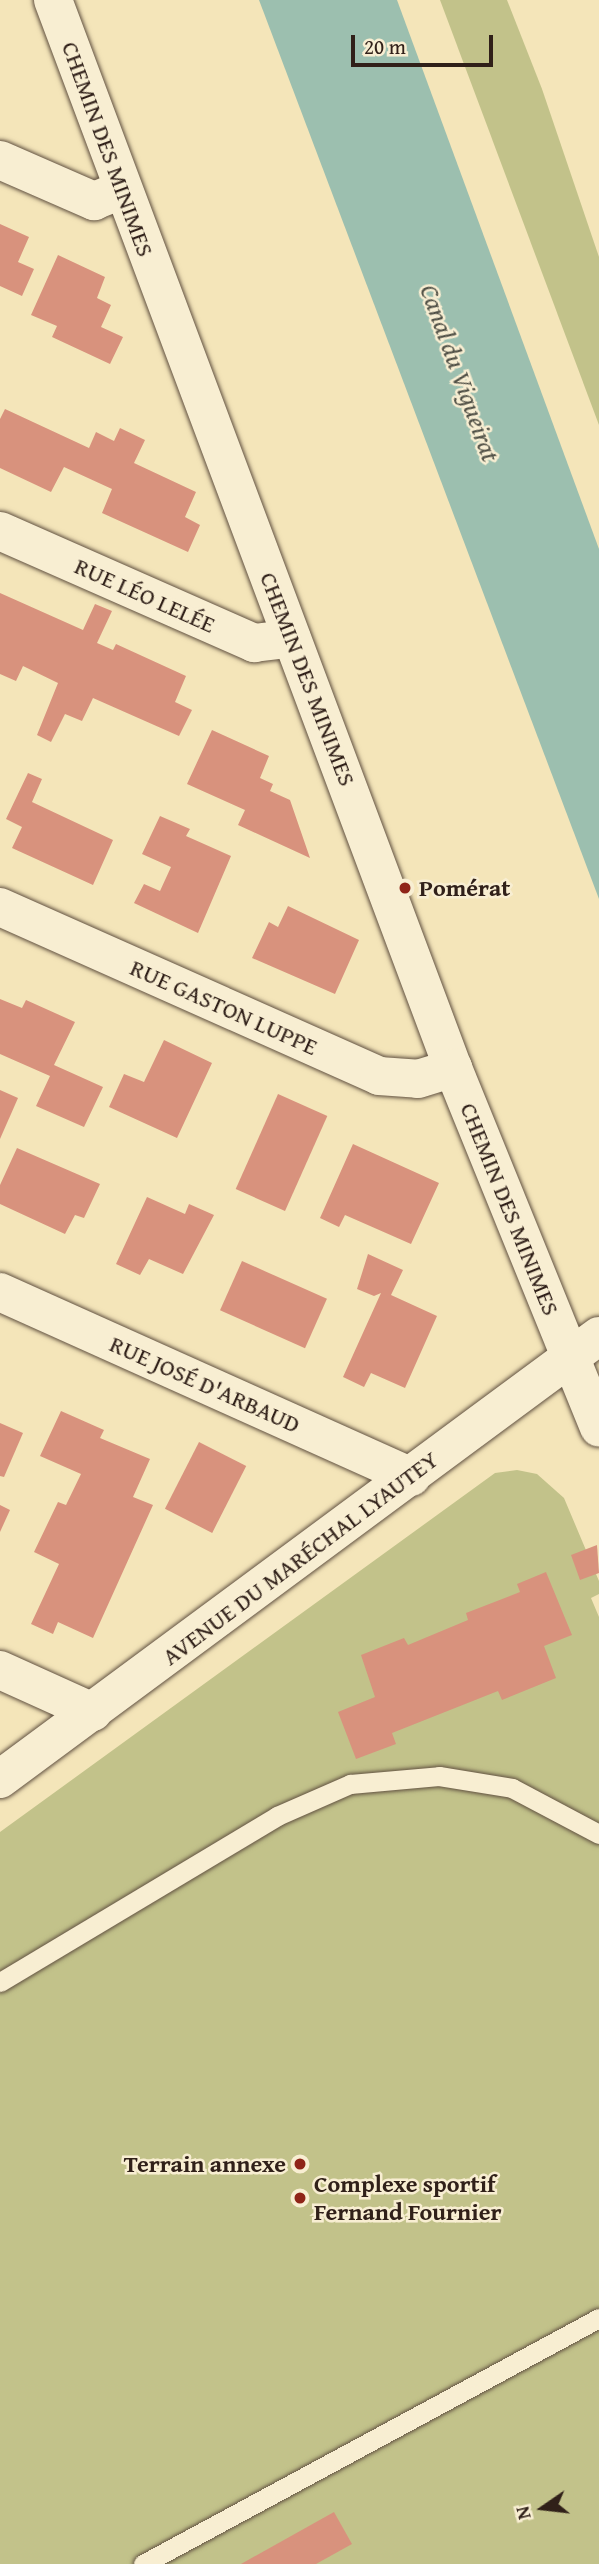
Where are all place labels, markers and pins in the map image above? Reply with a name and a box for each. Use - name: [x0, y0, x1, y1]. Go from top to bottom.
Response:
- place label: Pomérat: [419, 874, 510, 902]
- marker: Pomérat: [397, 880, 413, 896]
- place label: Terrain annexe: [124, 2150, 286, 2178]
- marker: Terrain annexe: [292, 2156, 308, 2172]
- place label: Complexe sportif Fernand Fournier: [314, 2170, 501, 2226]
- marker: Complexe sportif Fernand Fournier: [292, 2190, 308, 2206]

